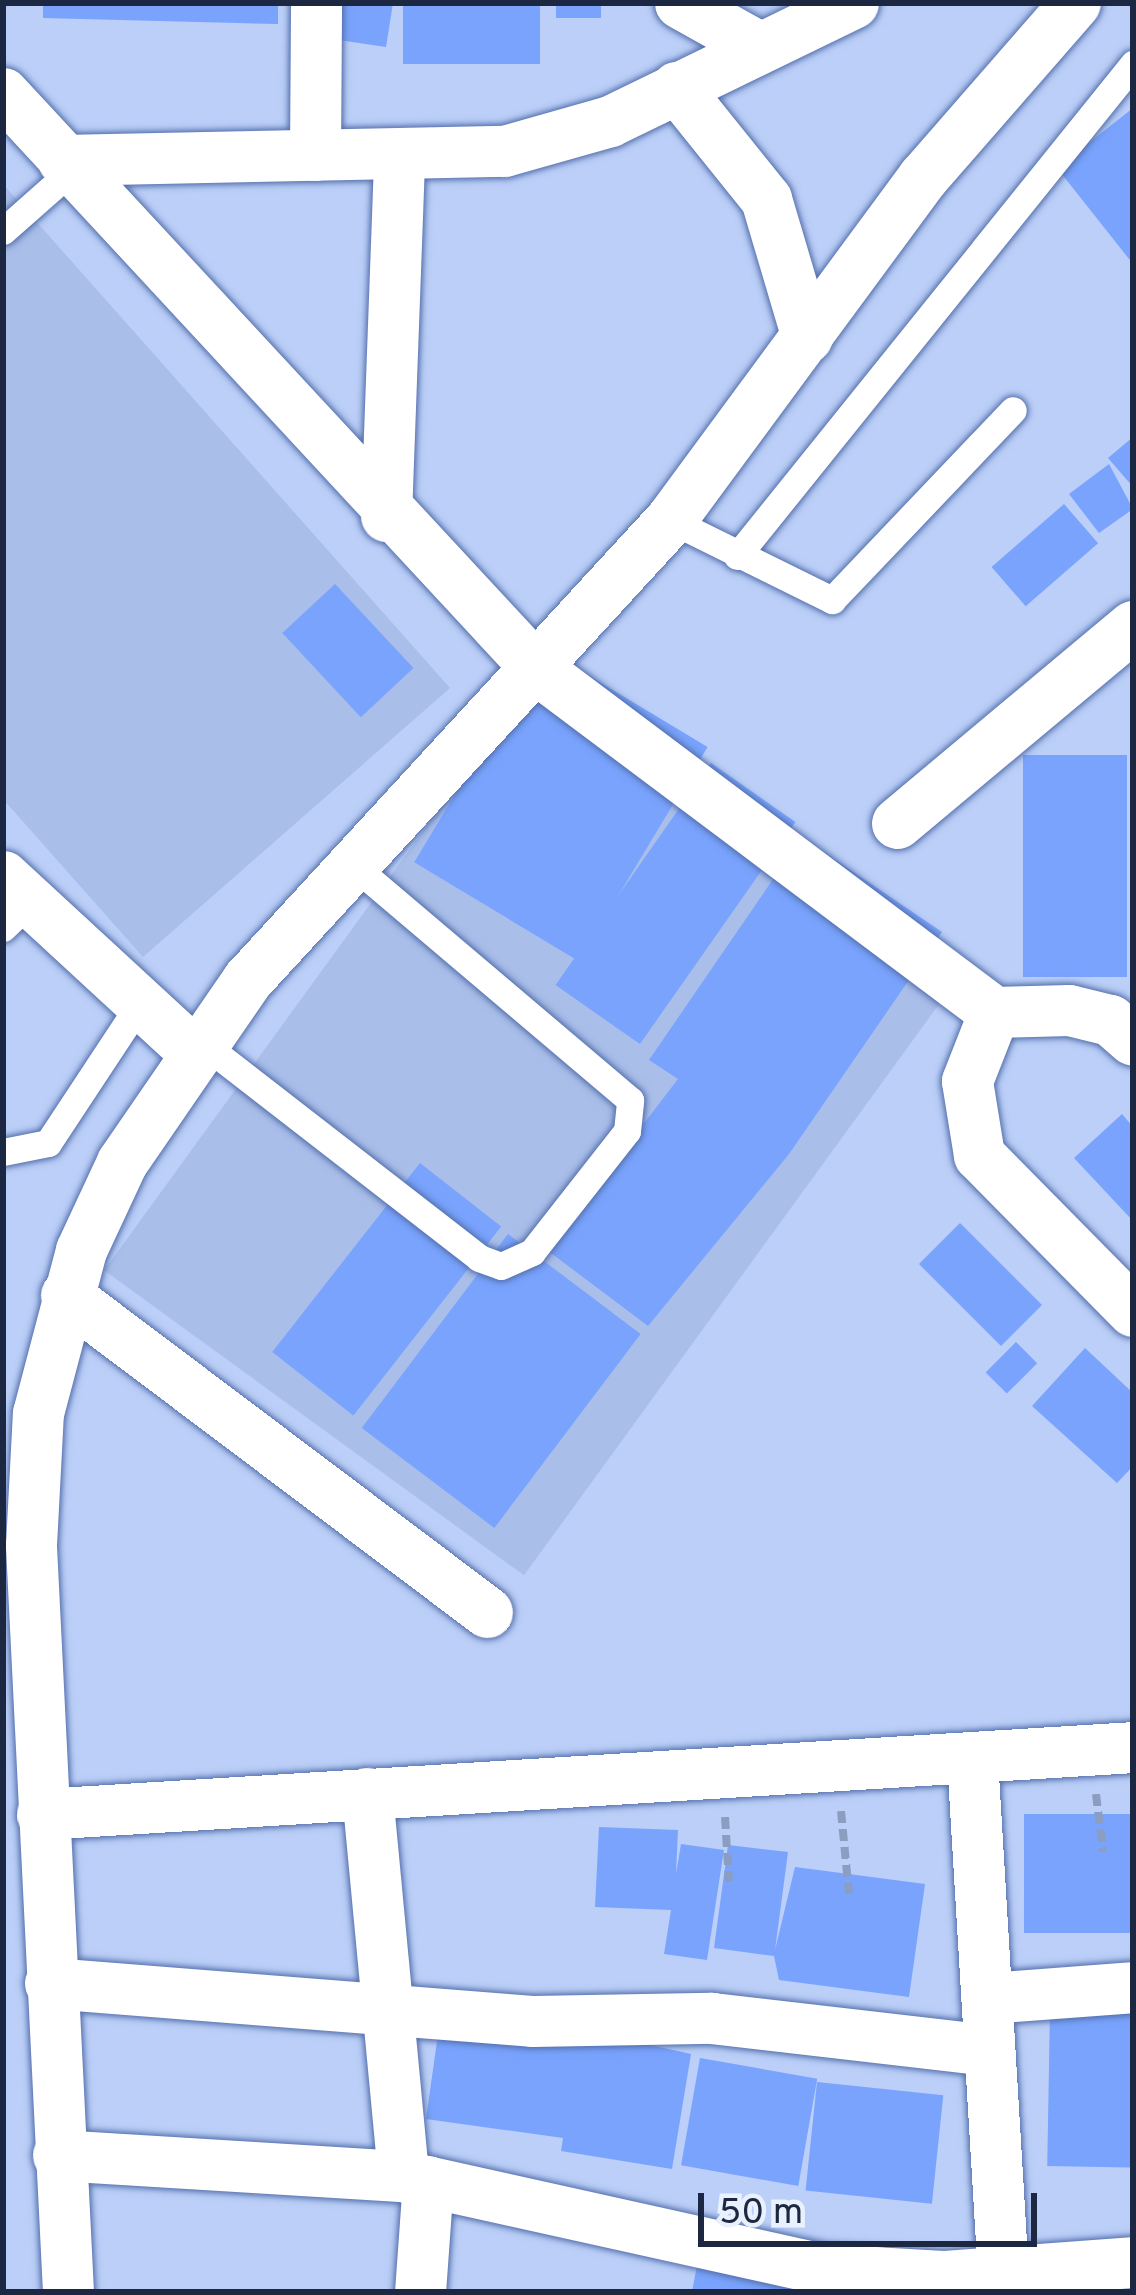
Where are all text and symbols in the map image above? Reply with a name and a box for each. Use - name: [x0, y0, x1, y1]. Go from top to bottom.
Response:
- scale bar: [704, 2169, 1043, 2243]
- text: 50 m: [719, 2191, 803, 2237]

